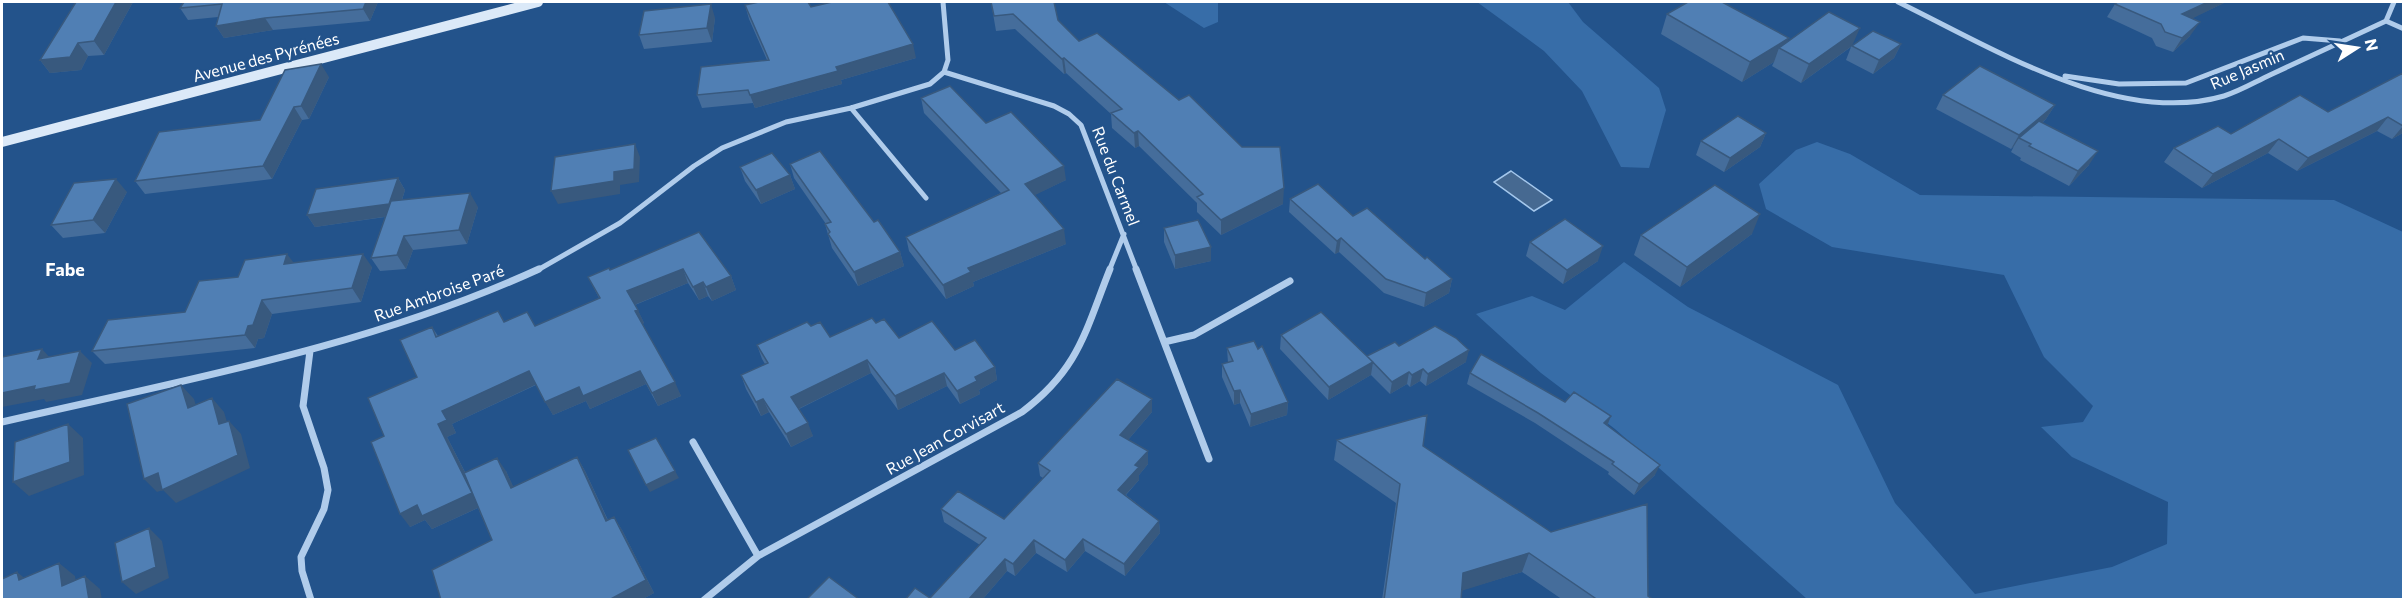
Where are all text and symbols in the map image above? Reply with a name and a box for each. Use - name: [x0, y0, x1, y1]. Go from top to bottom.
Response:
- north arrow: [2327, 18, 2387, 78]
- street label: Avenue des Pyrénées: [191, 28, 341, 85]
- text: N: [2362, 37, 2383, 53]
- street label: Rue Jasmin: [2207, 44, 2287, 93]
- street label: Rue du Carmel: [1089, 124, 1144, 228]
- district label: Fabe: [45, 258, 85, 280]
- street label: Rue Ambroise Paré: [371, 260, 506, 325]
- street label: Rue Jean Corvisart: [882, 397, 1008, 478]

